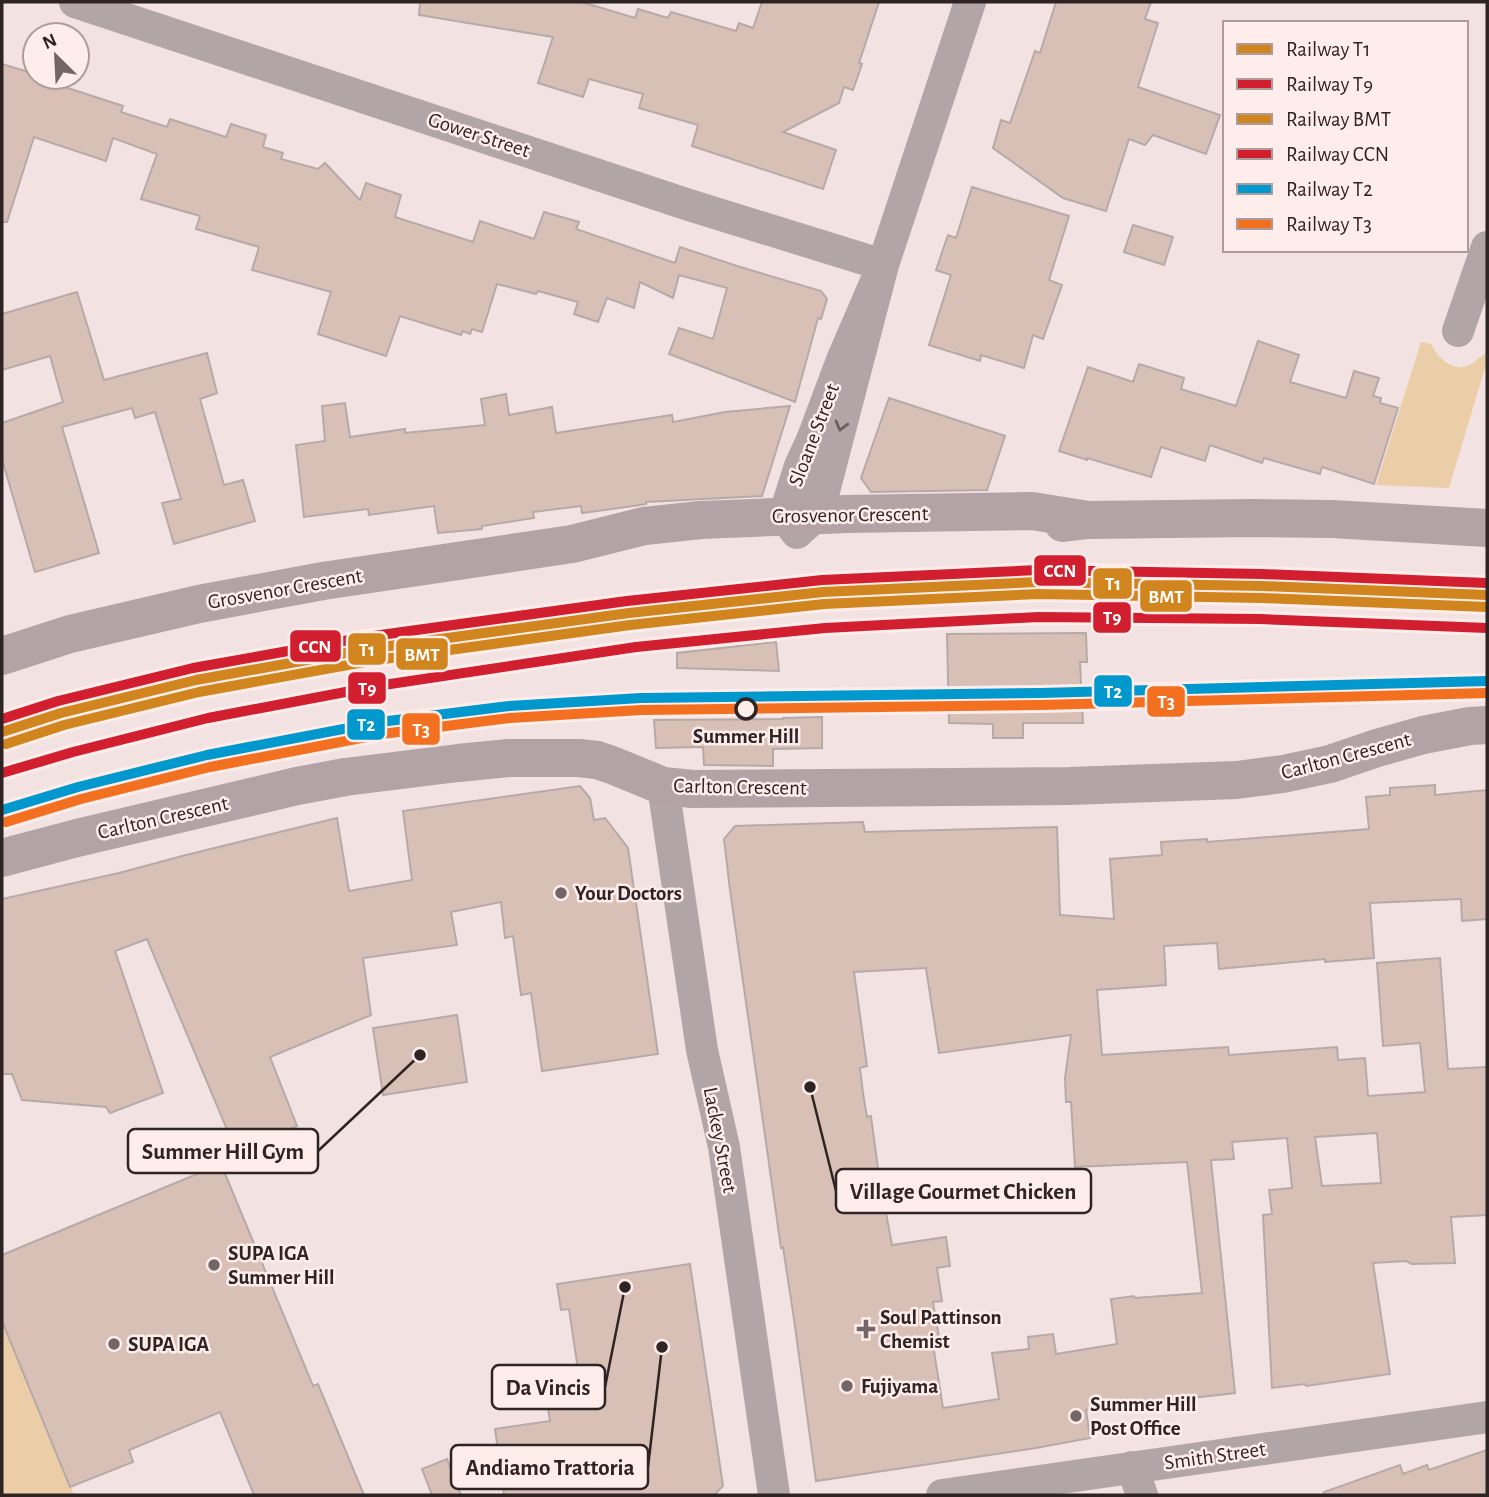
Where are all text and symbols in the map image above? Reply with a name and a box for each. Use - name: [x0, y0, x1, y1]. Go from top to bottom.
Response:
- north arrow: [21, 21, 91, 91]
- legend: [1223, 21, 1468, 252]
- text: N: [40, 30, 60, 53]
- text: Railway T1: [1286, 39, 1370, 60]
- text: Railway T9: [1286, 74, 1373, 95]
- street label: Gower Street: [426, 109, 533, 161]
- text: Railway BMT: [1286, 109, 1391, 130]
- text: Railway CCN: [1286, 144, 1389, 165]
- text: Railway T2: [1286, 179, 1373, 200]
- text: Railway T3: [1286, 214, 1372, 235]
- street label: Sloane Street: [785, 380, 843, 489]
- one-way arrow: [835, 420, 850, 432]
- street label: Grosvenor Crescent: [772, 503, 929, 527]
- line badge: CCN: [1033, 554, 1087, 587]
- text: CCN: [1044, 562, 1076, 581]
- street label: Grosvenor Crescent: [206, 565, 364, 613]
- line badge: T1: [1092, 567, 1133, 600]
- text: T1: [1105, 575, 1121, 594]
- line badge: BMT: [1139, 579, 1193, 613]
- text: BMT: [1148, 588, 1184, 607]
- line badge: T9: [1092, 601, 1132, 634]
- text: T9: [1103, 609, 1121, 628]
- line badge: CCN: [289, 629, 342, 663]
- line badge: T1: [347, 632, 387, 666]
- line badge: BMT: [395, 637, 449, 671]
- text: CCN: [299, 638, 331, 657]
- text: T1: [359, 641, 375, 660]
- text: BMT: [404, 646, 440, 665]
- line badge: T9: [347, 671, 387, 705]
- line badge: T2: [1093, 674, 1133, 708]
- text: T9: [358, 680, 376, 699]
- text: T2: [1104, 683, 1122, 702]
- line badge: T3: [1146, 685, 1186, 718]
- text: T3: [1157, 693, 1175, 712]
- marker: Summer Hill: [735, 698, 757, 720]
- line badge: T2: [346, 708, 386, 741]
- line badge: T3: [401, 712, 441, 746]
- text: T2: [357, 716, 375, 735]
- text: T3: [412, 721, 430, 740]
- place label: Summer Hill: [693, 726, 799, 747]
- street label: Carlton Crescent: [1279, 729, 1413, 783]
- street label: Carlton Crescent: [673, 775, 807, 799]
- street label: Carlton Crescent: [96, 793, 231, 843]
- place label: Your Doctors: [575, 883, 682, 904]
- marker: Your Doctors: [553, 885, 569, 901]
- street label: Lackey Street: [699, 1085, 741, 1195]
- callout: Summer Hill Gym: [128, 1129, 318, 1173]
- text: Summer Hill Gym: [142, 1141, 304, 1164]
- callout: Village Gourmet Chicken: [836, 1169, 1091, 1213]
- text: Village Gourmet Chicken: [850, 1181, 1076, 1204]
- place label: SUPA IGA Summer Hill: [228, 1243, 335, 1288]
- marker: SUPA IGA Summer Hill: [206, 1257, 222, 1273]
- place label: Soul Pattinson Chemist: [880, 1307, 1002, 1352]
- marker: Soul Pattinson Chemist: [858, 1321, 874, 1337]
- place label: SUPA IGA: [128, 1334, 209, 1355]
- marker: SUPA IGA: [106, 1336, 122, 1352]
- callout: Da Vincis: [492, 1365, 605, 1409]
- place label: Fujiyama: [861, 1376, 938, 1397]
- text: Da Vincis: [506, 1377, 591, 1400]
- marker: Fujiyama: [839, 1378, 855, 1394]
- place label: Summer Hill Post Office: [1090, 1394, 1197, 1439]
- marker: Summer Hill Post Office: [1068, 1408, 1084, 1424]
- street label: Smith Street: [1163, 1438, 1267, 1474]
- callout: Andiamo Trattoria: [451, 1445, 648, 1489]
- text: Andiamo Trattoria: [465, 1457, 635, 1480]

